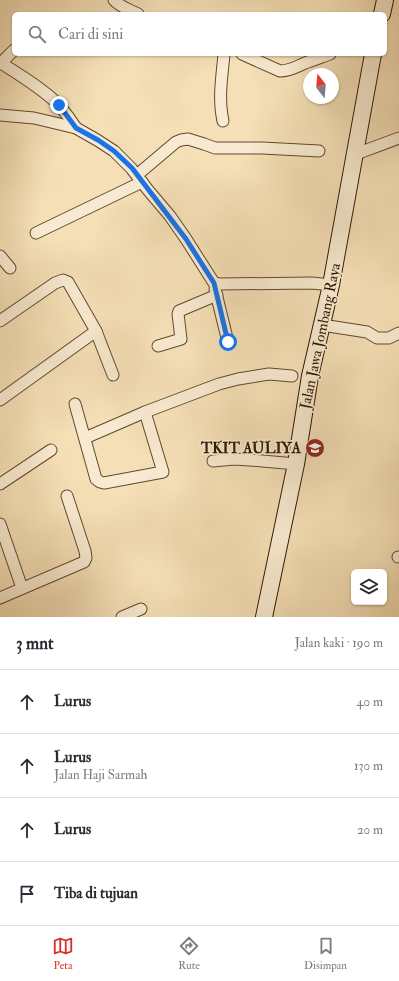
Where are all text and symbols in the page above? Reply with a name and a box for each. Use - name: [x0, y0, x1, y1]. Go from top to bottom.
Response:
- search box: [12, 12, 387, 56]
- icon: search: [26, 23, 48, 45]
- text: Cari di sini: [58, 25, 123, 44]
- north arrow: [303, 68, 339, 104]
- route end: [50, 96, 68, 114]
- street label: Jalan Jawa Jombang Raya: [296, 260, 346, 412]
- route start: [219, 333, 237, 351]
- school or university icon: TKIT AULIYA: [304, 437, 326, 459]
- place label: TKIT AULIYA: [200, 439, 301, 458]
- map controls: [351, 569, 387, 605]
- button: layers: [351, 569, 387, 605]
- text: 3 mnt: [16, 633, 53, 654]
- text: Jalan kaki · 190 m: [295, 635, 383, 651]
- icon: ahead: [16, 691, 38, 713]
- text: Lurus: [54, 692, 91, 711]
- text: 40 m: [357, 694, 383, 710]
- text: Lurus: [54, 748, 91, 767]
- icon: ahead: [16, 755, 38, 777]
- text: 130 m: [354, 758, 383, 774]
- text: Jalan Haji Sarmah: [54, 767, 147, 783]
- icon: ahead: [16, 819, 38, 841]
- text: Lurus: [54, 820, 91, 839]
- text: 20 m: [357, 822, 383, 838]
- icon: arrive: [16, 883, 38, 905]
- text: Tiba di tujuan: [54, 884, 138, 903]
- tab: Peta: [52, 935, 74, 972]
- tab: Rute: [178, 935, 200, 972]
- tab: Disimpan: [304, 935, 347, 972]

